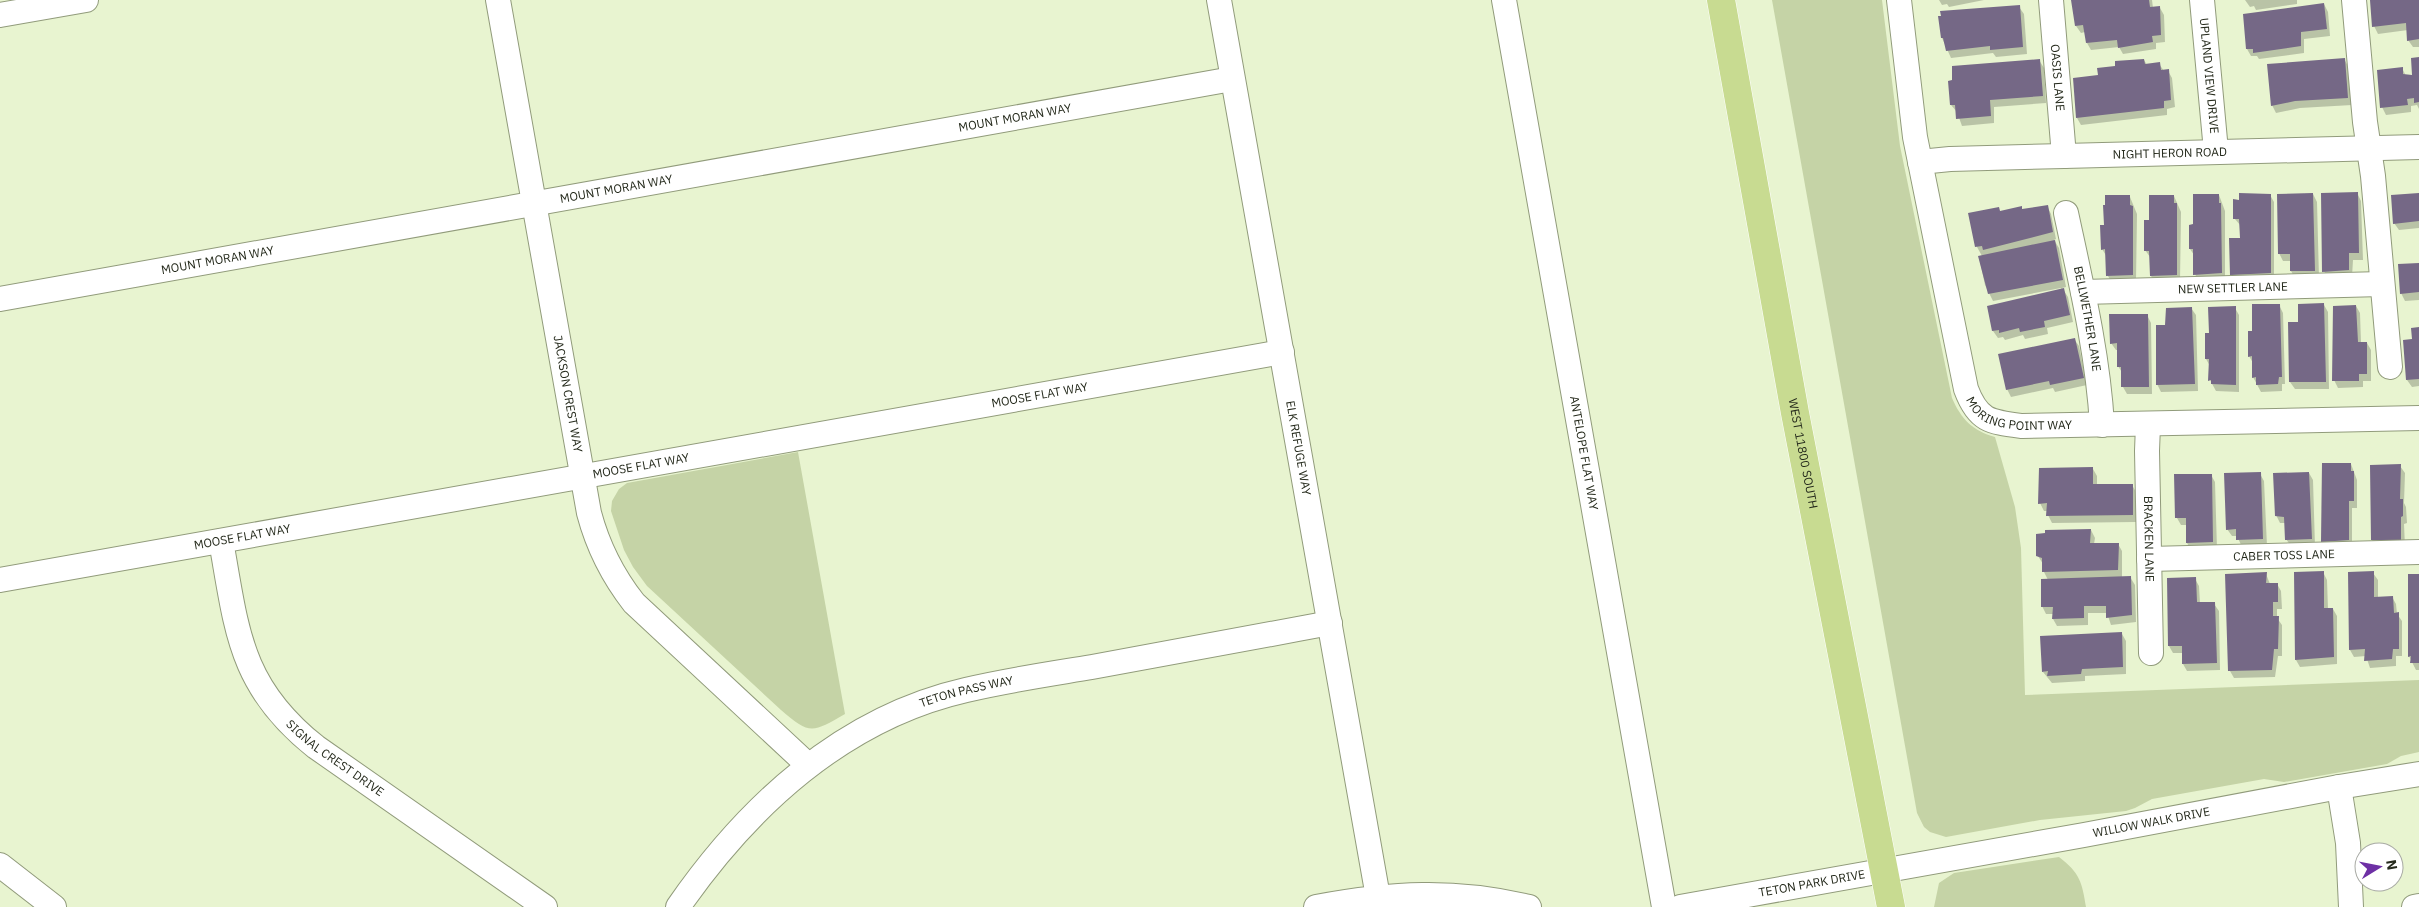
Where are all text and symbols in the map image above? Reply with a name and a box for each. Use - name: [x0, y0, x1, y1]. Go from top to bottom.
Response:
- street label: UPLAND VIEW DRIVE: [2197, 17, 2222, 134]
- street label: OASIS LANE: [2048, 44, 2068, 112]
- street label: MOUNT MORAN WAY: [957, 100, 1072, 135]
- street label: NIGHT HERON ROAD: [2112, 144, 2227, 162]
- street label: MOUNT MORAN WAY: [559, 171, 674, 206]
- street label: MOUNT MORAN WAY: [160, 242, 275, 277]
- street label: BELLWETHER LANE: [2071, 265, 2105, 372]
- street label: NEW SETTLER LANE: [2178, 279, 2288, 296]
- street label: JACKSON CREST WAY: [551, 334, 586, 454]
- street label: MOOSE FLAT WAY: [990, 379, 1089, 411]
- street label: MORING POINT WAY: [1963, 394, 2072, 433]
- street label: ANTELOPE FLAT WAY: [1567, 395, 1602, 511]
- street label: WEST 11800 SOUTH: [1786, 397, 1821, 510]
- street label: ELK REFUGE WAY: [1283, 399, 1315, 497]
- street label: MOOSE FLAT WAY: [591, 450, 690, 481]
- street label: BRACKEN LANE: [2141, 496, 2158, 582]
- street label: MOOSE FLAT WAY: [193, 520, 292, 552]
- street label: CABER TOSS LANE: [2233, 546, 2335, 564]
- street label: TETON PASS WAY: [917, 672, 1014, 710]
- street label: SIGNAL CREST DRIVE: [283, 716, 387, 799]
- street label: WILLOW WALK DRIVE: [2092, 803, 2211, 840]
- north arrow: [2354, 842, 2404, 892]
- text: N: [2382, 858, 2402, 871]
- street label: TETON PARK DRIVE: [1757, 866, 1866, 900]

